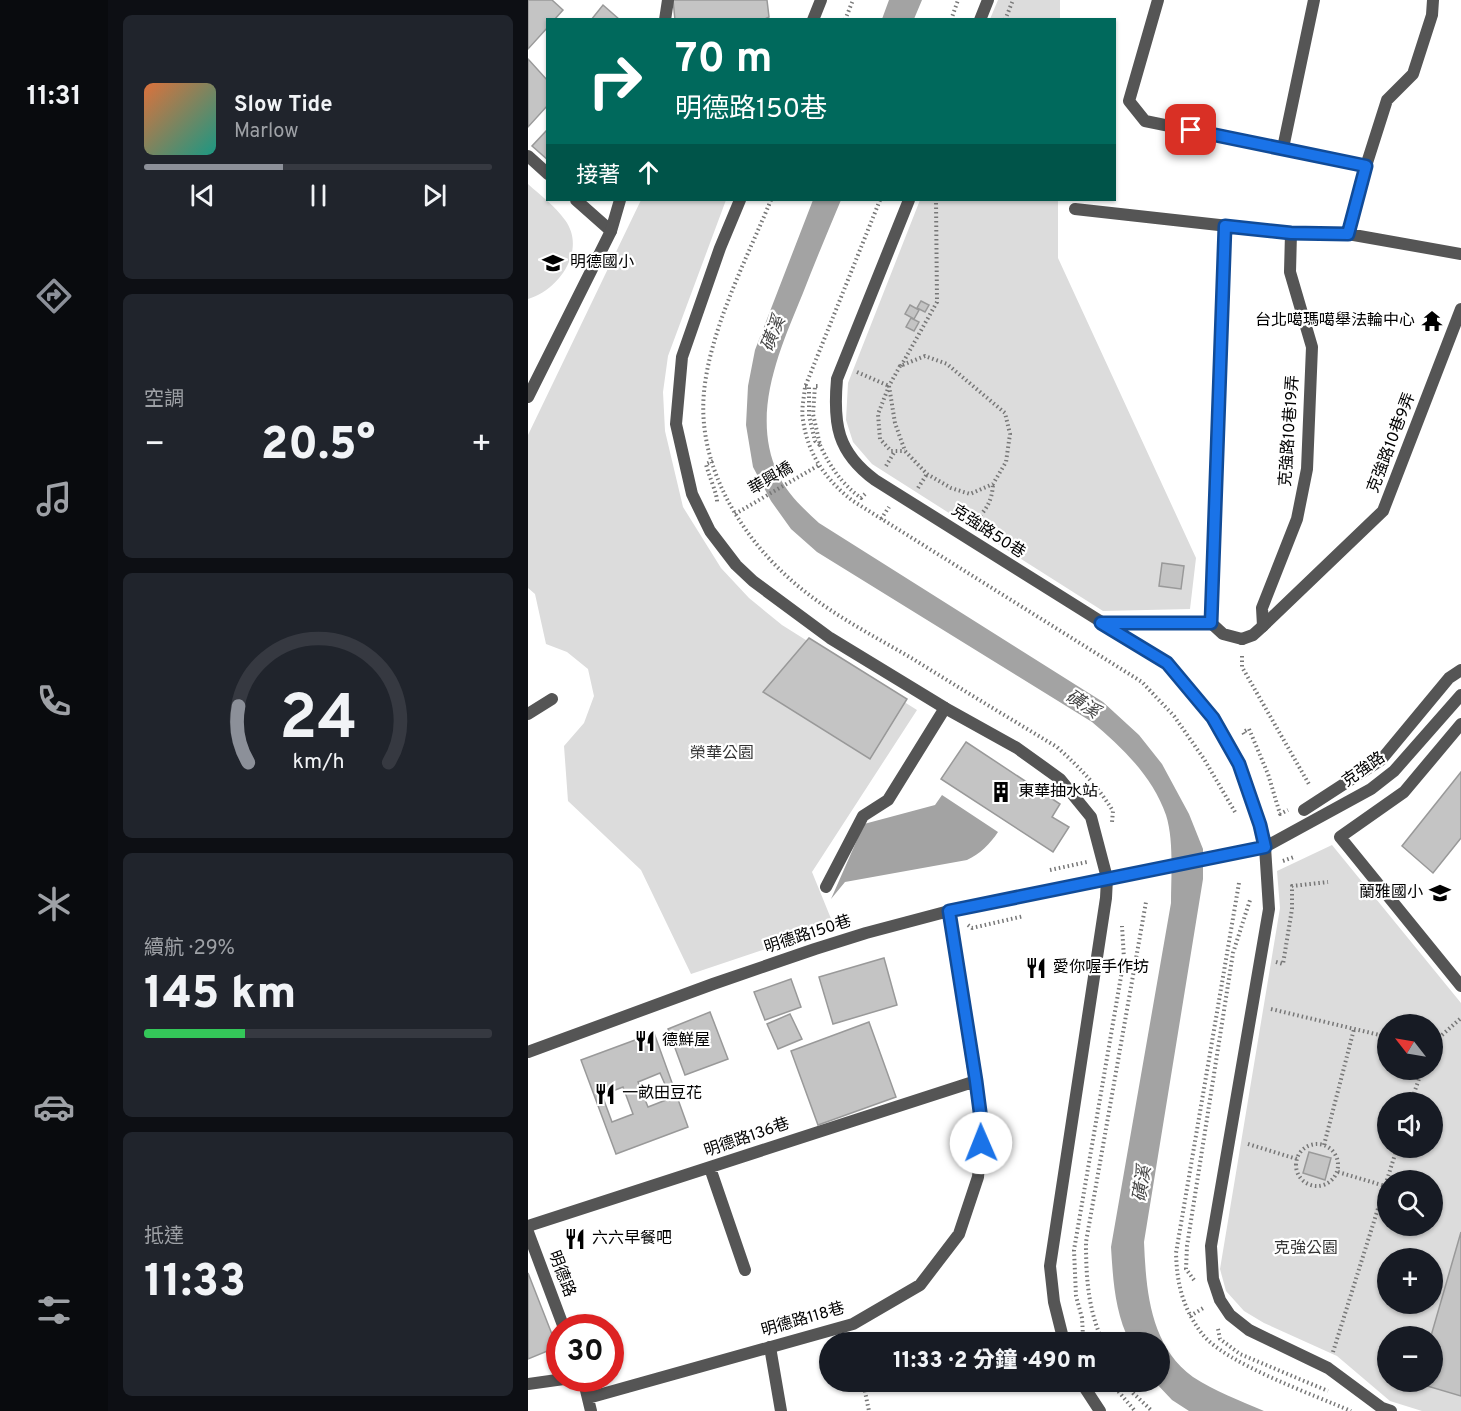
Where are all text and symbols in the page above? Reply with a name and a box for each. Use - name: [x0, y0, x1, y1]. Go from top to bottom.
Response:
- text: 70 m: [675, 34, 773, 87]
- icon: right: [576, 42, 654, 120]
- text: 11:31: [26, 80, 82, 114]
- text: Slow Tide: [234, 92, 333, 119]
- text: 明德路150巷: [675, 93, 827, 127]
- pin: [1165, 104, 1216, 155]
- icon: arrive: [1174, 113, 1207, 146]
- text: Marlow: [234, 119, 298, 145]
- icon: ahead: [632, 156, 665, 189]
- text: 接著: [576, 163, 620, 190]
- icon: previous: [186, 179, 219, 212]
- icon: pause: [302, 179, 335, 212]
- icon: next: [418, 179, 451, 212]
- school or university icon: 明德國小: [541, 251, 565, 275]
- place label: 明德國小: [570, 253, 634, 273]
- icon: directions: [33, 275, 75, 317]
- temple icon: 台北噶瑪噶舉法輪中心: [1420, 309, 1444, 333]
- water label: 磺溪: [757, 310, 793, 355]
- place label: 台北噶瑪噶舉法輪中心: [1255, 311, 1415, 331]
- street label: 克強路10巷19弄: [1276, 375, 1304, 487]
- text: 空調: [144, 387, 184, 413]
- street label: 克強路10巷9弄: [1364, 390, 1420, 496]
- text: 20.5°: [261, 418, 375, 475]
- text: −: [144, 425, 165, 467]
- text: +: [471, 425, 492, 467]
- street label: 華興橋: [745, 458, 797, 500]
- icon: music: [33, 478, 75, 520]
- street label: 克強路50巷: [947, 501, 1029, 563]
- icon: phone: [33, 680, 75, 722]
- text: 24: [279, 682, 357, 761]
- water label: 磺溪: [1061, 686, 1106, 726]
- park label: 榮華公園: [690, 744, 754, 764]
- street label: 克強路: [1339, 748, 1389, 792]
- text: km/h: [292, 749, 344, 776]
- building icon: 東華抽水站: [989, 780, 1013, 804]
- place label: 東華抽水站: [1018, 782, 1098, 802]
- school or university icon: 蘭雅國小: [1428, 881, 1452, 905]
- icon: climate: [33, 883, 75, 925]
- place label: 蘭雅國小: [1359, 883, 1423, 903]
- street label: 明德路150巷: [762, 912, 854, 958]
- text: 續航 · 29%: [144, 936, 235, 962]
- restaurant icon: 愛你喔手作坊: [1024, 956, 1048, 980]
- place label: 愛你喔手作坊: [1053, 958, 1149, 978]
- text: 145 km: [144, 967, 296, 1024]
- north arrow: [1377, 1014, 1443, 1080]
- map controls: [1377, 1014, 1443, 1392]
- restaurant icon: 德鮮屋: [633, 1029, 657, 1053]
- place label: 德鮮屋: [662, 1031, 710, 1051]
- restaurant icon: 一畝田豆花: [593, 1082, 617, 1106]
- place label: 一畝田豆花: [622, 1084, 702, 1104]
- icon: car: [33, 1086, 75, 1128]
- button: sound: [1377, 1092, 1443, 1158]
- position arrow: [949, 1111, 1013, 1175]
- street label: 明德路136巷: [702, 1114, 792, 1162]
- water label: 磺溪: [1129, 1161, 1158, 1204]
- button: search: [1377, 1170, 1443, 1236]
- text: 抵達: [144, 1224, 184, 1250]
- restaurant icon: 六六早餐吧: [563, 1227, 587, 1251]
- place label: 六六早餐吧: [592, 1229, 672, 1249]
- park label: 克強公園: [1274, 1239, 1338, 1259]
- street label: 明德路: [543, 1248, 579, 1300]
- button: +: [1377, 1248, 1443, 1314]
- text: 11:33: [144, 1255, 246, 1312]
- icon: filters: [33, 1289, 75, 1331]
- street label: 明德路118巷: [759, 1299, 847, 1341]
- speed limit sign: 30: [546, 1314, 624, 1392]
- button: −: [1377, 1326, 1443, 1392]
- text: 11:33 · 2 分鐘 · 490 m: [893, 1348, 1096, 1375]

